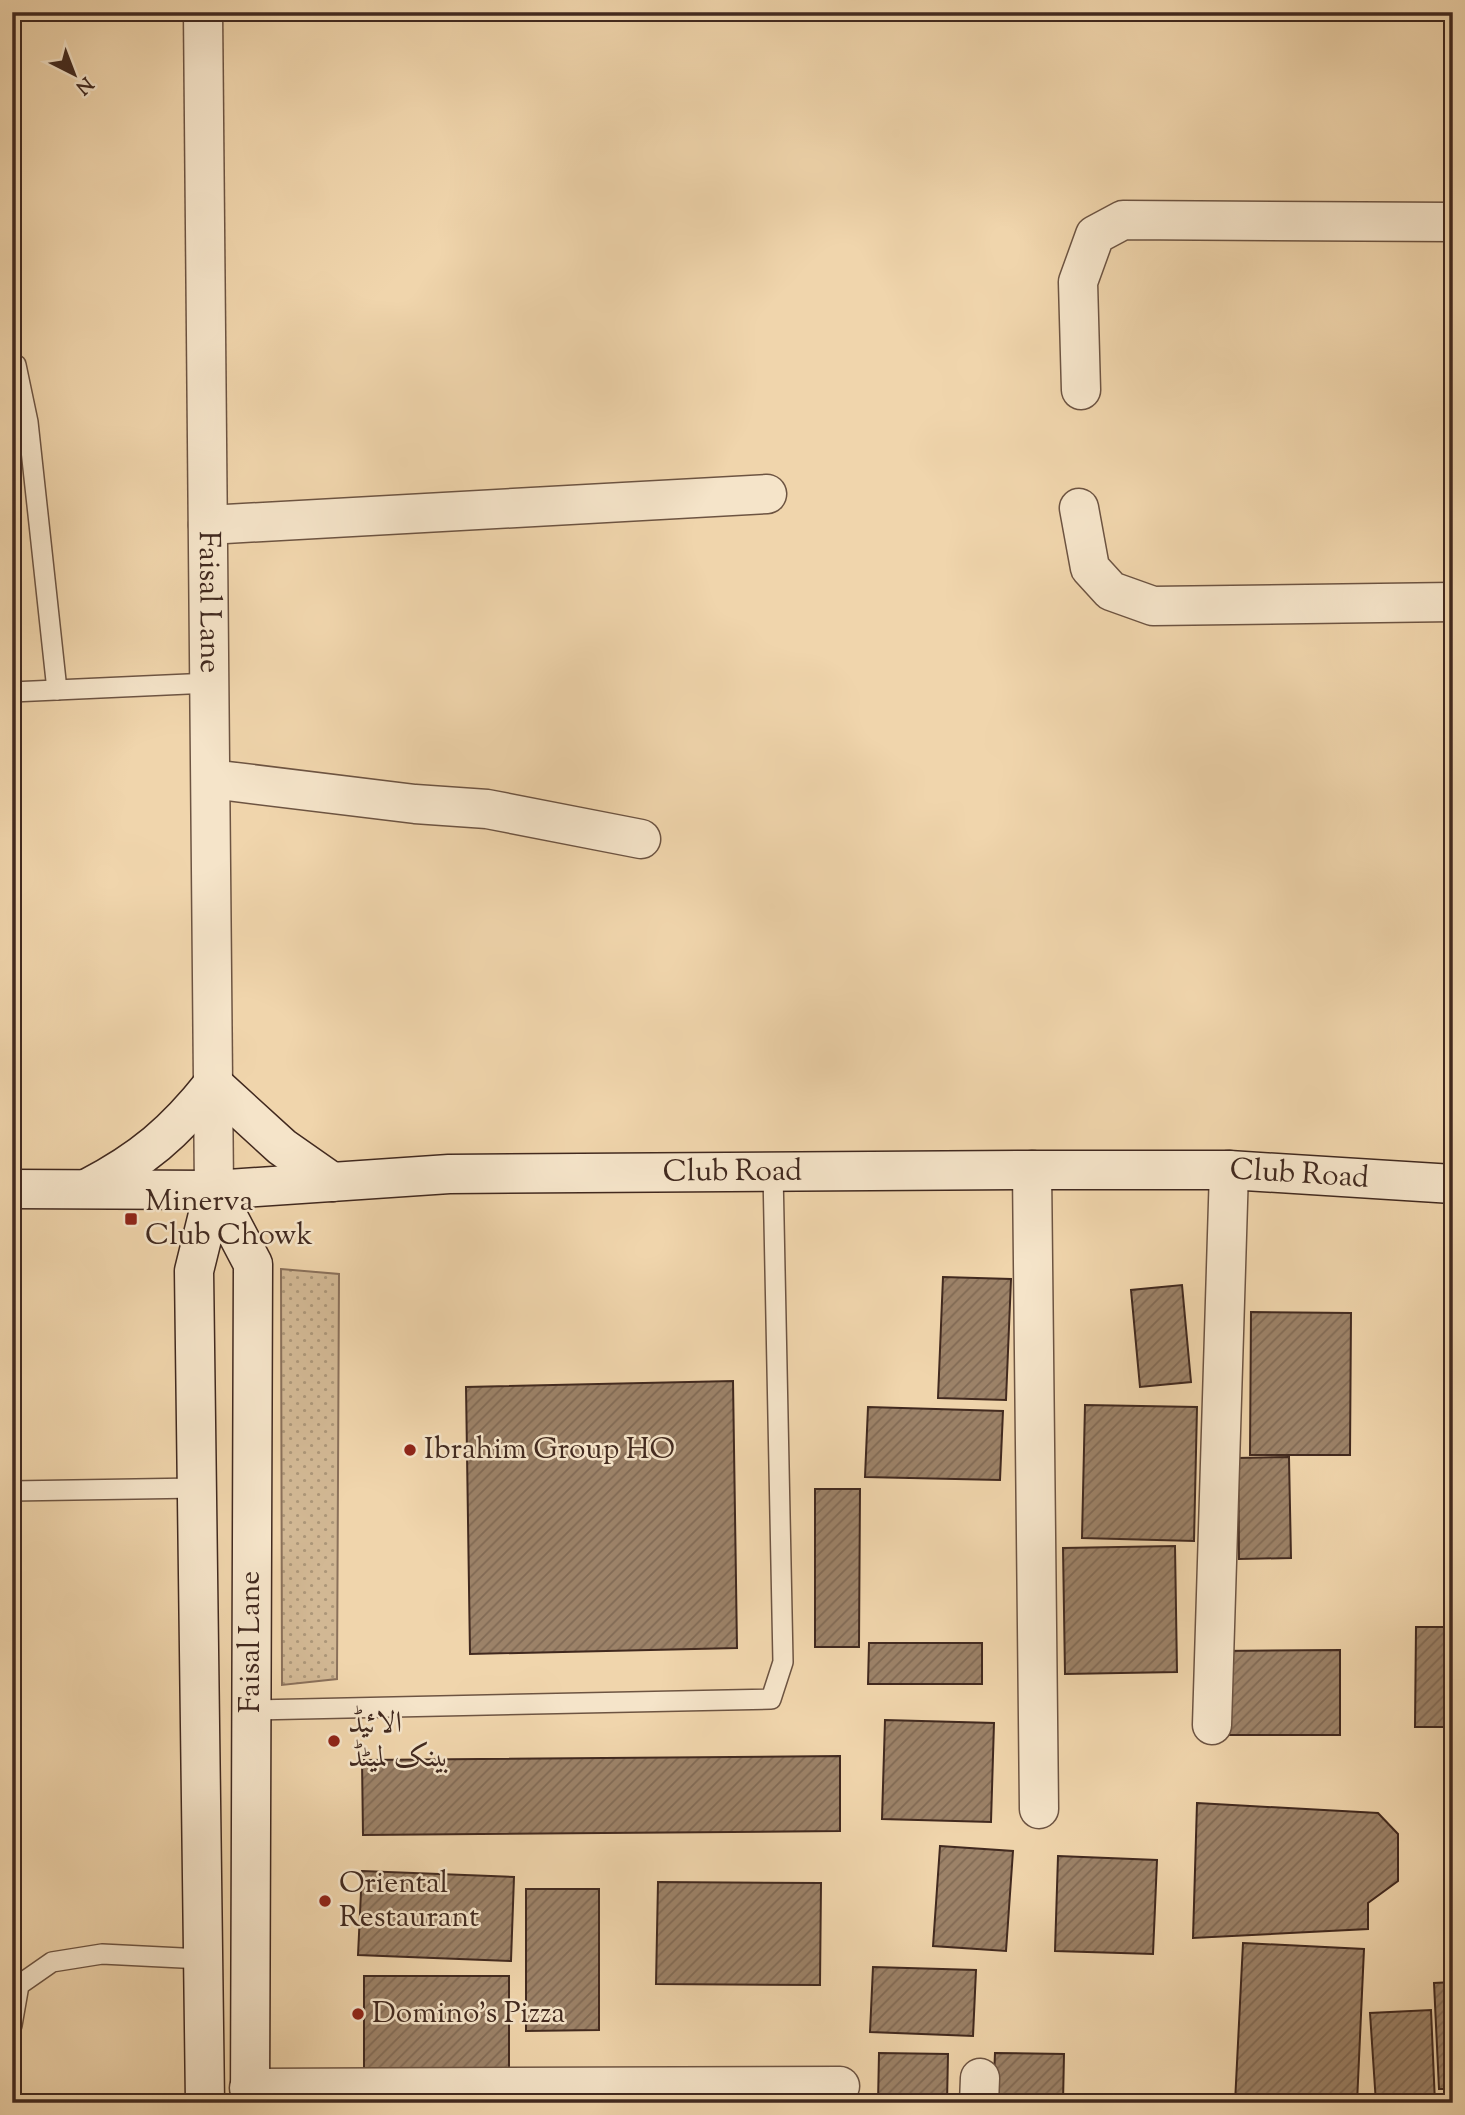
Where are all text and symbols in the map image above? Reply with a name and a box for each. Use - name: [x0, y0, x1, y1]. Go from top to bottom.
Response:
- north arrow: [38, 38, 108, 108]
- text: N: [69, 70, 98, 100]
- street label: Faisal Lane: [186, 531, 231, 673]
- street label: Club Road: [1228, 1149, 1370, 1200]
- street label: Club Road: [663, 1150, 802, 1194]
- place label: Minerva Club Chowk: [145, 1181, 313, 1258]
- marker: Minerva Club Chowk: [123, 1211, 139, 1227]
- place label: Ibrahim Group HO: [424, 1429, 675, 1472]
- marker: Ibrahim Group HO: [402, 1442, 418, 1458]
- street label: Faisal Lane: [230, 1571, 273, 1713]
- place label: الائیڈ بینک لمیٹڈ: [348, 1703, 449, 1780]
- marker: الائیڈ بینک لمیٹڈ: [326, 1733, 342, 1749]
- place label: Oriental Restaurant: [339, 1863, 479, 1940]
- marker: Oriental Restaurant: [317, 1893, 333, 1909]
- place label: Domino's Pizza: [372, 1993, 565, 2036]
- marker: Domino's Pizza: [350, 2006, 366, 2022]

